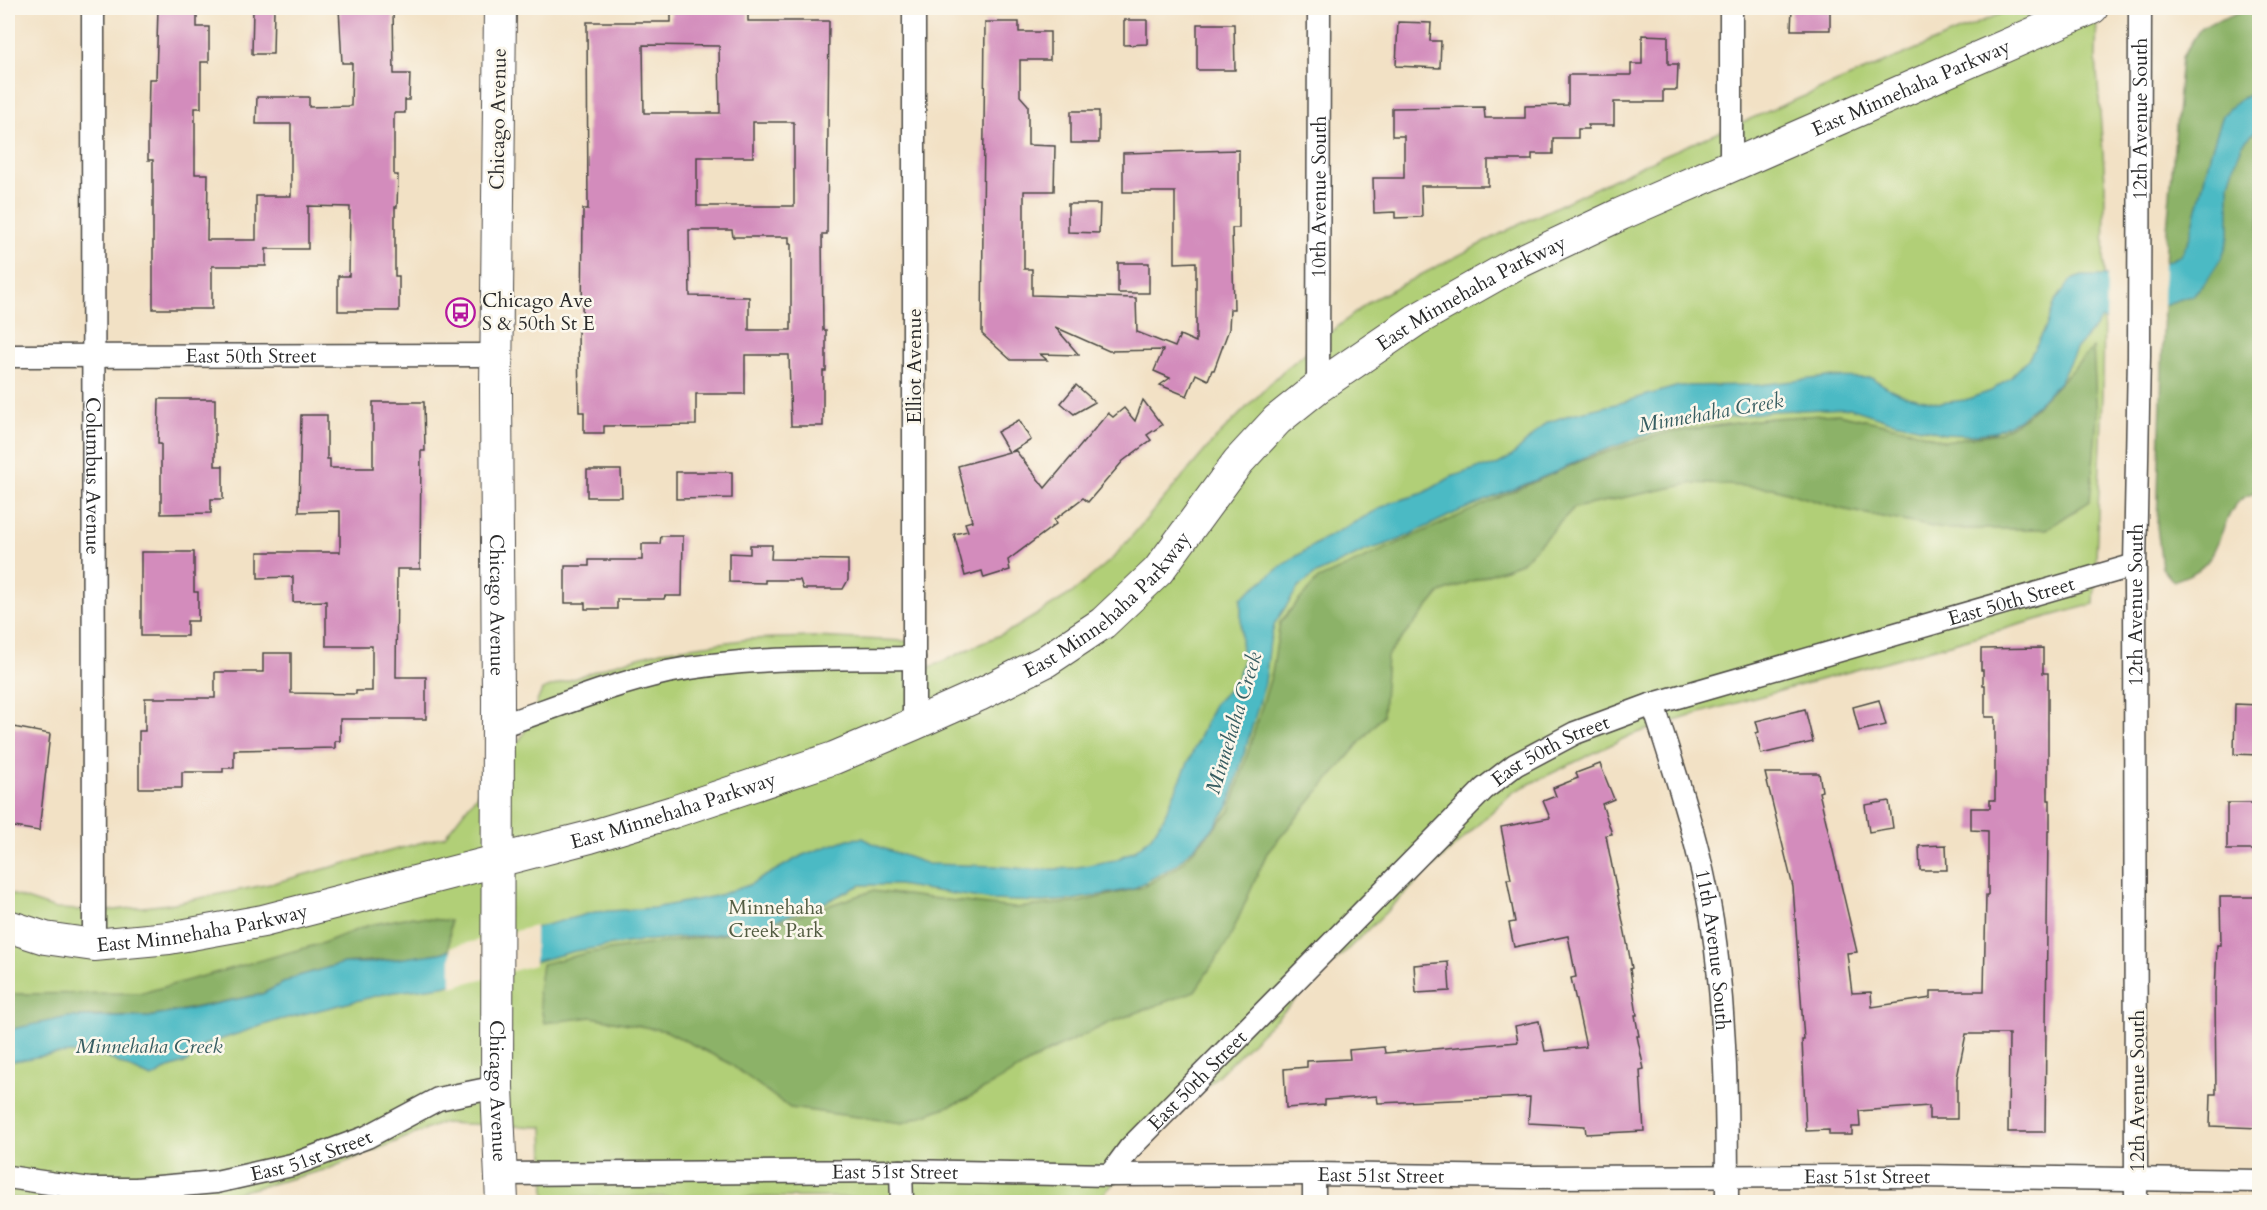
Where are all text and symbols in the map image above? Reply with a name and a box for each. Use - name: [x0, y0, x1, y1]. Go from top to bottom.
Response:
- street label: East Minnehaha Parkway: [1807, 32, 2015, 142]
- street label: 12th Avenue South: [2126, 38, 2153, 200]
- street label: Chicago Avenue: [483, 48, 513, 190]
- street label: 10th Avenue South: [1305, 116, 1332, 278]
- street label: East Minnehaha Parkway: [1371, 228, 1571, 357]
- place label: Chicago Ave S & 50th St E: [482, 287, 595, 337]
- bus stop icon: Chicago Ave S & 50th St E: [445, 296, 477, 328]
- street label: Elliot Avenue: [901, 308, 928, 424]
- street label: East 50th Street: [186, 342, 317, 369]
- water label: Minnehaha Creek: [1636, 386, 1787, 440]
- street label: Columbus Avenue: [80, 397, 107, 555]
- street label: 12th Avenue South: [2121, 523, 2149, 686]
- street label: East Minnehaha Parkway: [1019, 525, 1197, 684]
- street label: Chicago Avenue: [483, 534, 511, 676]
- street label: East 50th Street: [1945, 569, 2078, 632]
- water label: Minnehaha Creek: [1199, 648, 1270, 798]
- street label: East 50th Street: [1485, 708, 1614, 792]
- street label: East Minnehaha Parkway: [567, 765, 780, 855]
- street label: 11th Avenue South: [1689, 867, 1737, 1031]
- park label: Minnehaha Creek Park: [728, 894, 824, 944]
- street label: East Minnehaha Parkway: [95, 896, 311, 958]
- street label: 12th Avenue South: [2124, 1010, 2151, 1172]
- street label: Chicago Avenue: [483, 1020, 514, 1162]
- street label: East 50th Street: [1141, 1024, 1253, 1136]
- water label: Minnehaha Creek: [75, 1032, 223, 1061]
- street label: East 51st Street: [248, 1123, 378, 1187]
- street label: East 51st Street: [832, 1157, 959, 1186]
- street label: East 51st Street: [1318, 1161, 1445, 1189]
- street label: East 51st Street: [1804, 1162, 1931, 1190]

